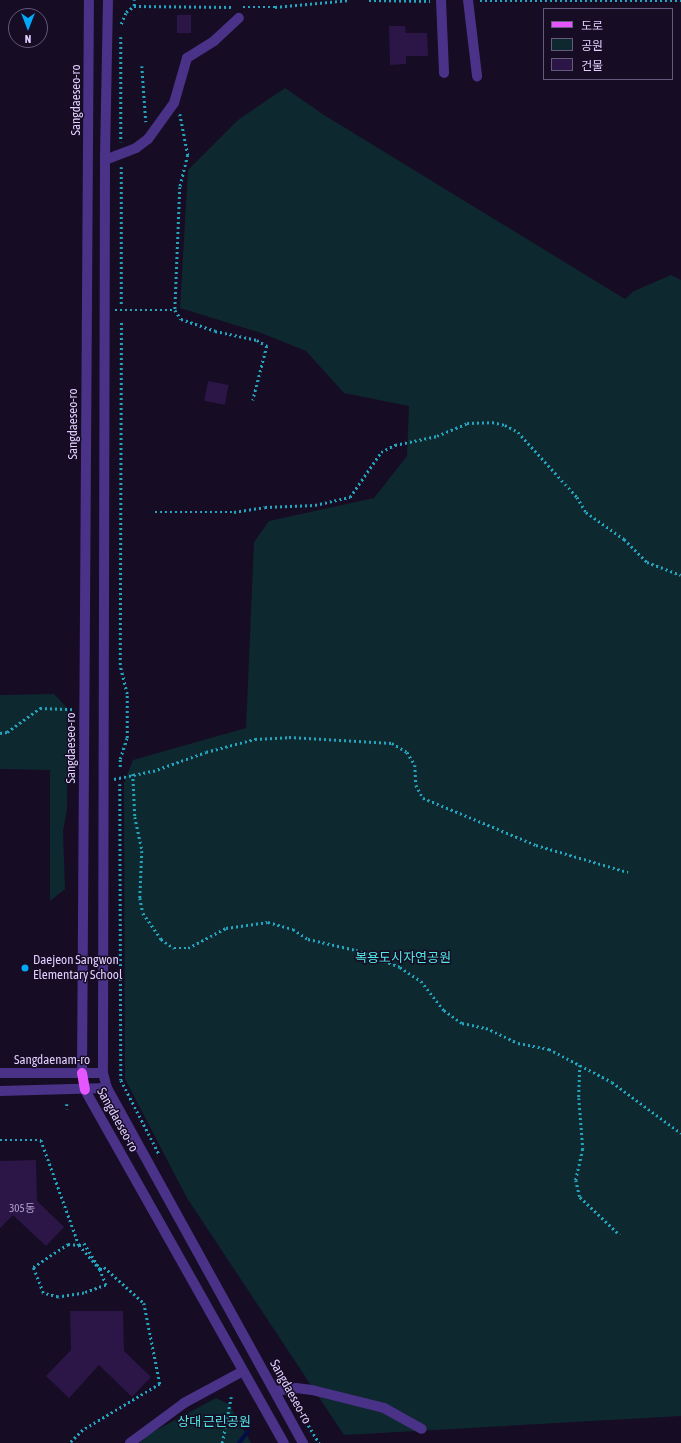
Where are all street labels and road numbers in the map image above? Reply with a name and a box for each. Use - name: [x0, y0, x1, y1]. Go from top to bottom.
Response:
- street label: Sangdaeseo-ro: [68, 65, 84, 135]
- street label: Sangdaeseo-ro: [65, 389, 81, 459]
- street label: Sangdaeseo-ro: [63, 713, 79, 783]
- street label: Sangdaenam-ro: [14, 1052, 90, 1068]
- street label: Sangdaeseo-ro: [93, 1085, 141, 1155]
- street label: Sangdaeseo-ro: [266, 1357, 314, 1427]

